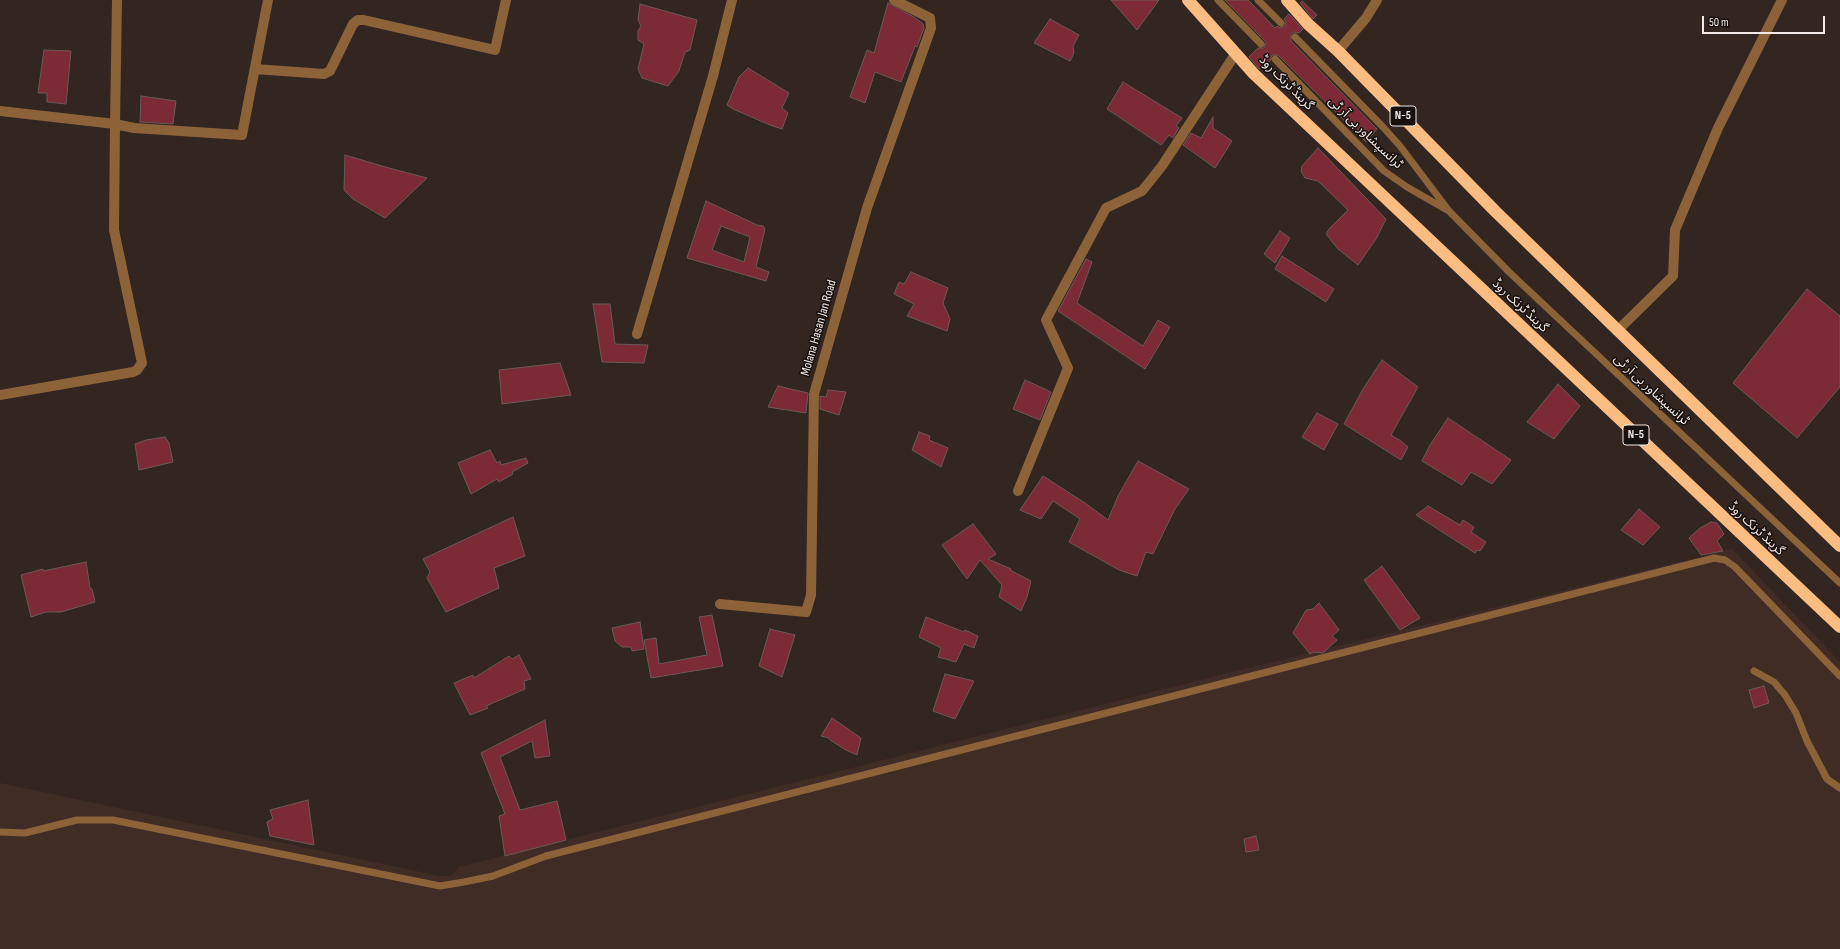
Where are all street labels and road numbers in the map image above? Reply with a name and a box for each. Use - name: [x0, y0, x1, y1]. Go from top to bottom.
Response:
- street label: گرینڈ ٹرنک روڈ: [1255, 52, 1317, 114]
- street label: ٹرانسپشاور بی آر ٹی: [1325, 94, 1405, 172]
- road number: N-5: [1390, 106, 1416, 126]
- street label: گرینڈ ٹرنک روڈ: [1489, 276, 1551, 336]
- street label: Molana Hasan Jan Road: [798, 278, 840, 378]
- street label: ٹرانسپشاور بی آر ٹی: [1610, 351, 1692, 429]
- road number: N-5: [1623, 425, 1649, 445]
- street label: گرینڈ ٹرنک روڈ: [1725, 499, 1787, 559]

